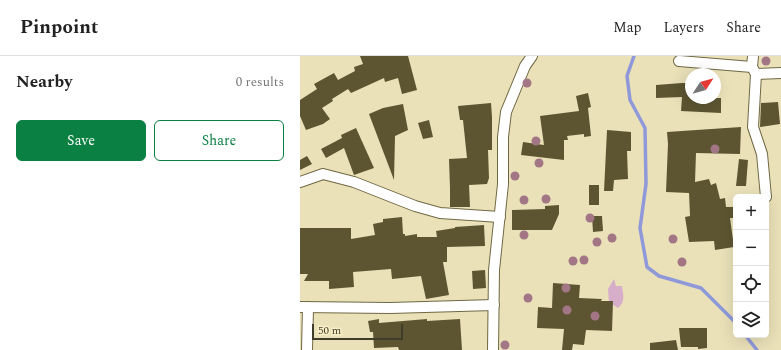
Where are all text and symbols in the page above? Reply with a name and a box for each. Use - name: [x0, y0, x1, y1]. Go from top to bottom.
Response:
- text: Pinpoint: [20, 13, 98, 42]
- text: Map: [613, 17, 642, 38]
- text: Layers: [664, 17, 704, 38]
- text: Share: [726, 17, 761, 38]
- north arrow: [685, 68, 721, 104]
- text: Nearby: [16, 69, 72, 95]
- text: 0 results: [236, 72, 284, 92]
- button: Save: [16, 120, 146, 161]
- button: Share: [154, 120, 284, 161]
- map controls: [733, 194, 769, 338]
- button: +: [733, 194, 769, 230]
- button: −: [733, 230, 769, 266]
- button: locate: [733, 266, 769, 302]
- button: layers: [733, 302, 769, 338]
- scale bar: [312, 322, 403, 341]
- text: 50 m: [318, 322, 341, 339]

